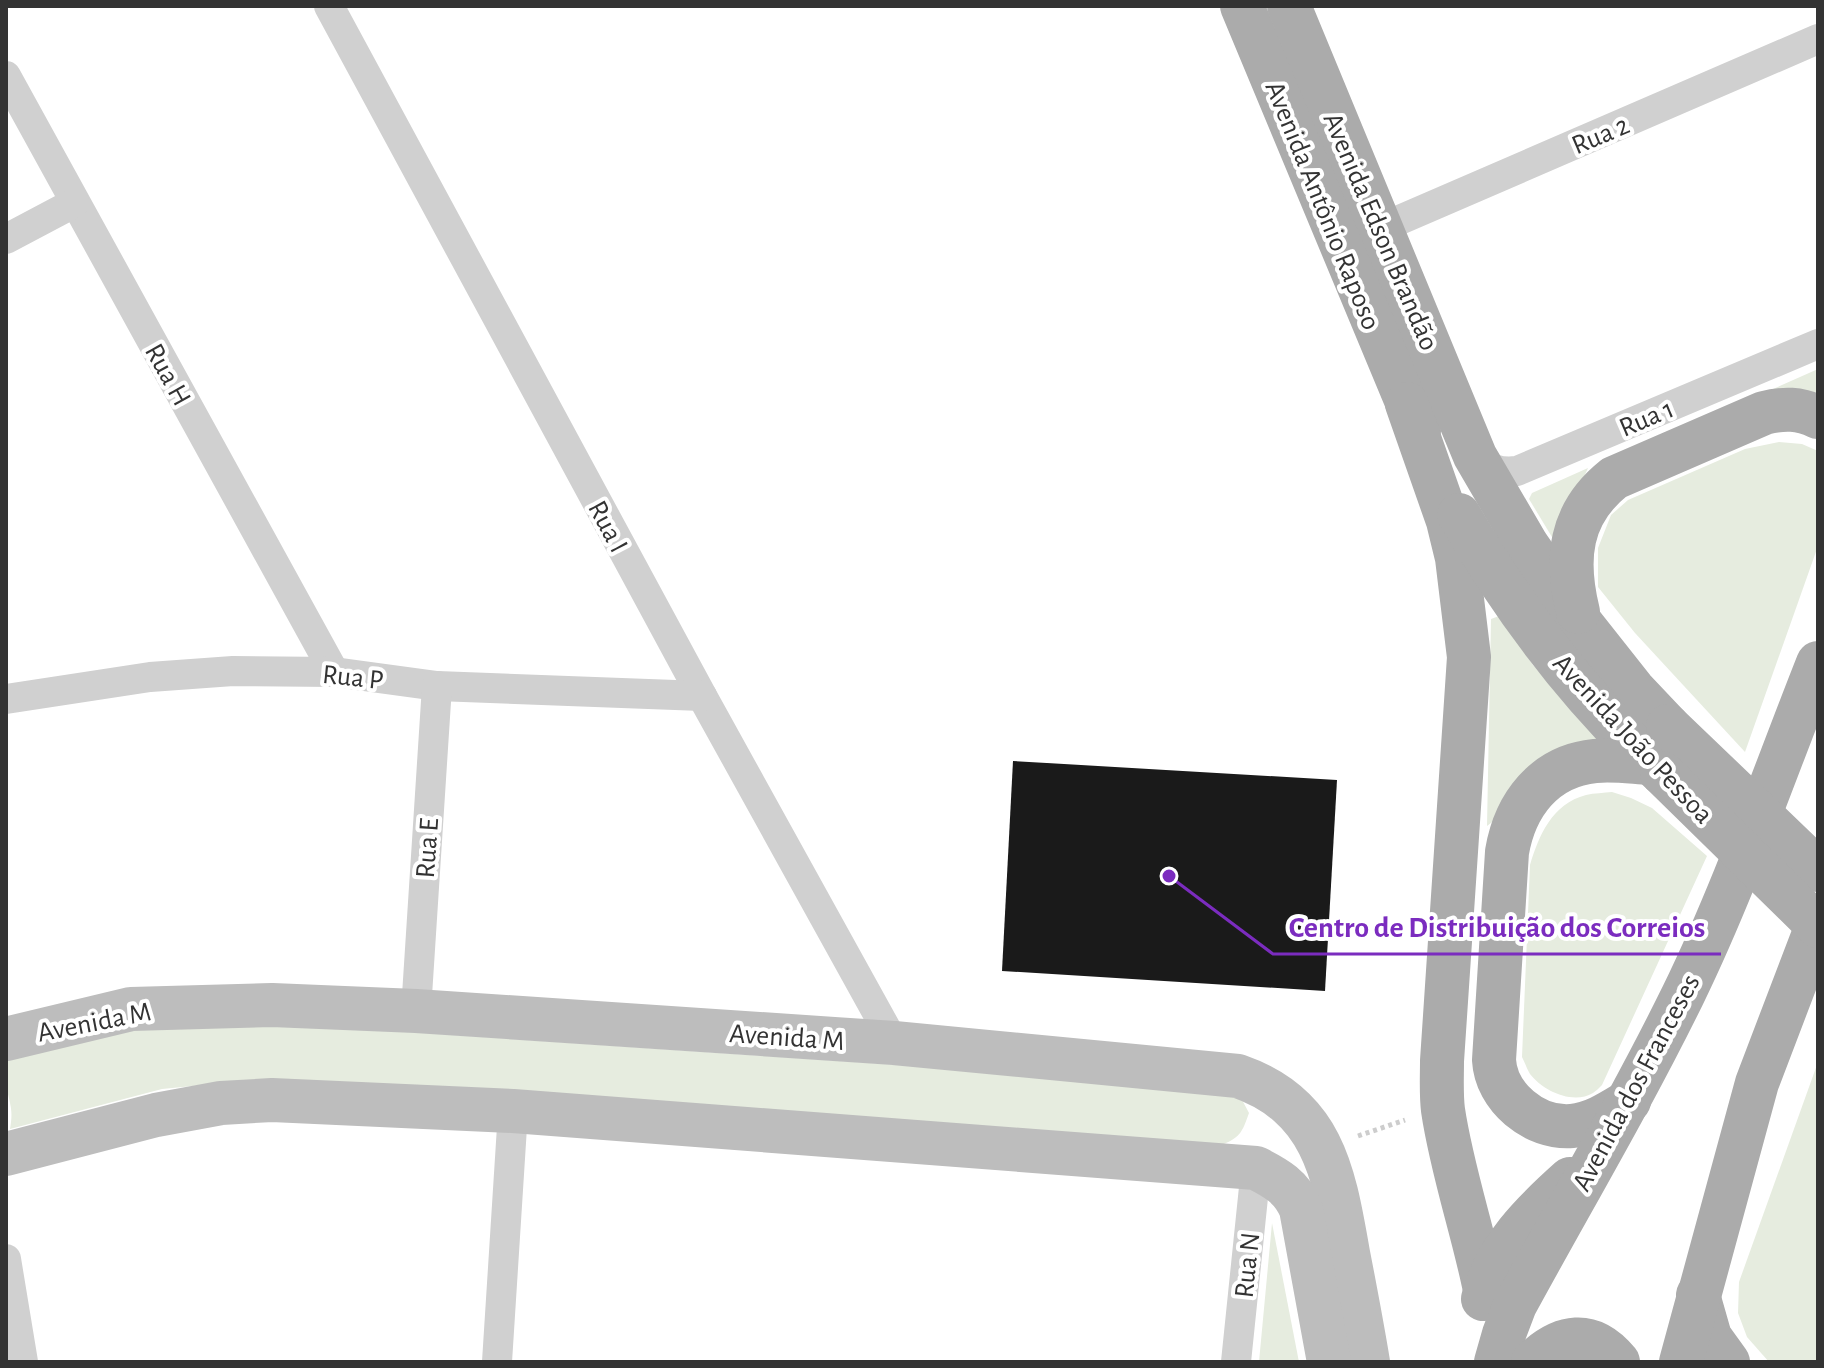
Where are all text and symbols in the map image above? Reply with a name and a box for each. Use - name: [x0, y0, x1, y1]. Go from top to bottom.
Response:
- street label: Avenida Antônio Raposo: [1259, 78, 1385, 334]
- street label: Avenida Edson Brandão: [1317, 109, 1443, 355]
- street label: Rua 2: [1568, 111, 1634, 160]
- street label: Rua H: [139, 339, 195, 411]
- street label: Rua 1: [1615, 395, 1678, 443]
- street label: Rua I: [582, 496, 632, 557]
- street label: Avenida João Pessoa: [1547, 649, 1718, 829]
- street label: Rua P: [321, 661, 385, 695]
- street label: Rua E: [412, 817, 444, 879]
- callout: Centro de Distribuição dos Correios: [1273, 900, 1721, 954]
- text: Centro de Distribuição dos Correios: [1289, 913, 1705, 943]
- street label: Avenida dos Franceses: [1568, 970, 1706, 1196]
- street label: Avenida M: [35, 998, 154, 1048]
- street label: Avenida M: [728, 1020, 845, 1056]
- street label: Rua N: [1231, 1231, 1265, 1299]

